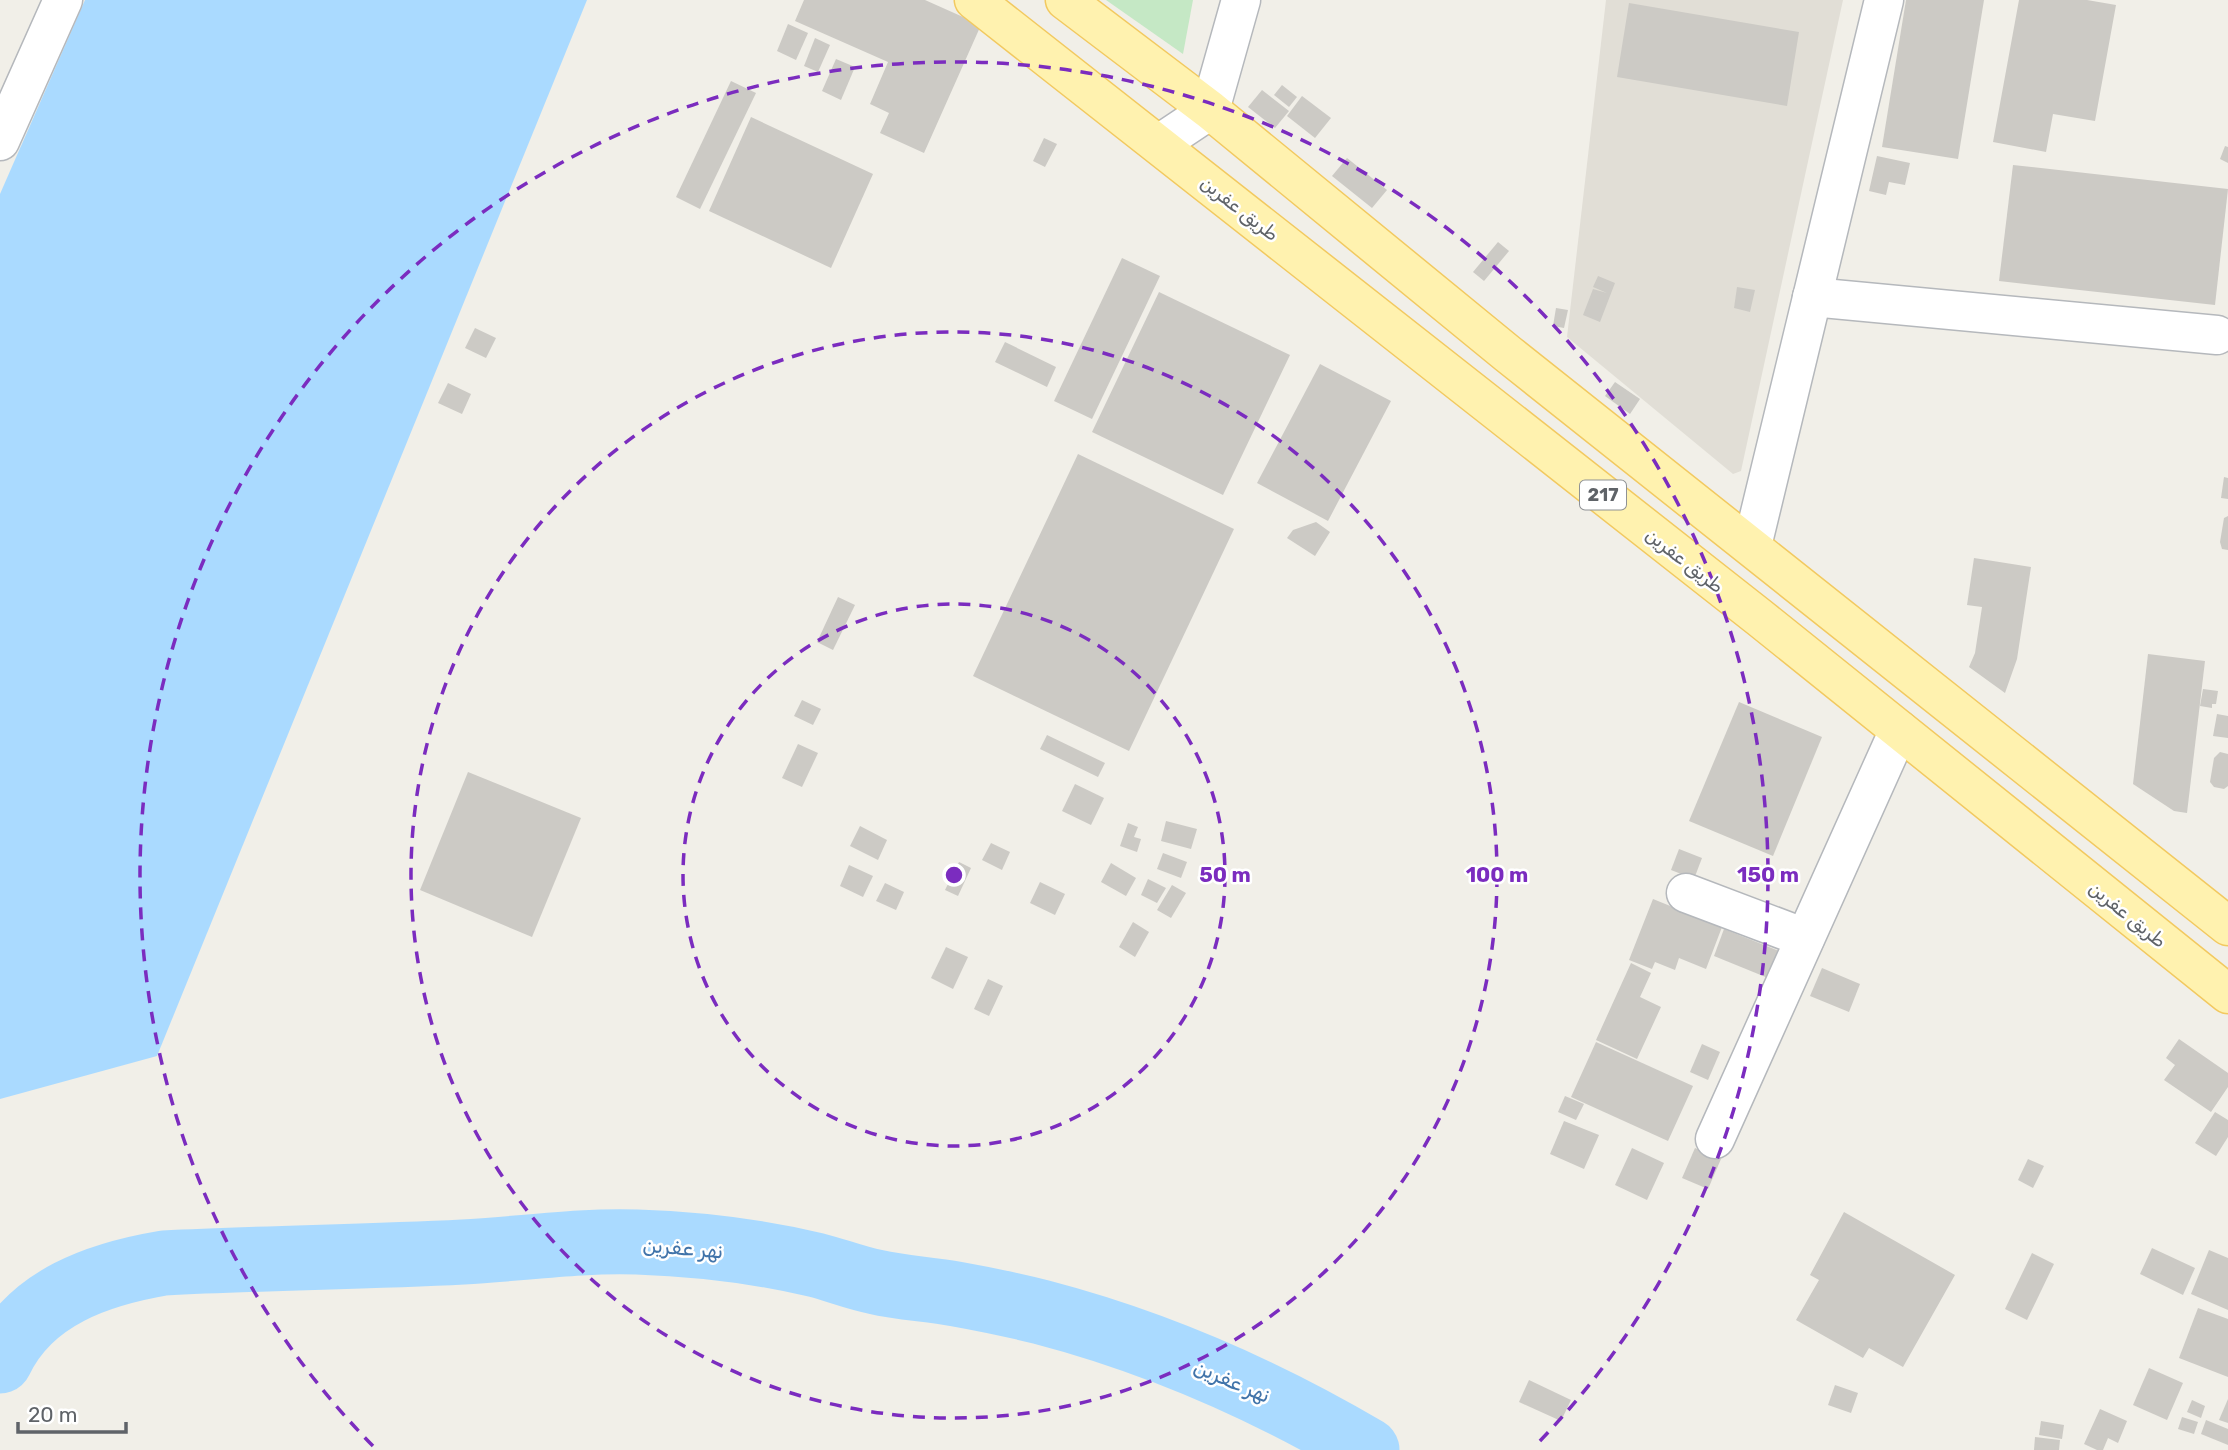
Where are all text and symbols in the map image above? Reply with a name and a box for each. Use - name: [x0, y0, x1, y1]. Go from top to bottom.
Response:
- street label: طريق عفرين: [1196, 171, 1283, 246]
- road number: 217: [1580, 480, 1626, 509]
- street label: طريق عفرين: [1641, 523, 1728, 598]
- text: 50 m: [1199, 862, 1251, 887]
- text: 100 m: [1466, 862, 1528, 887]
- text: 150 m: [1737, 862, 1799, 887]
- centre of rings: [942, 863, 966, 887]
- street label: طريق عفرين: [2084, 876, 2171, 953]
- water label: نهر عفرين: [642, 1232, 724, 1263]
- water label: نهر عفرين: [1190, 1353, 1274, 1408]
- scale bar: [18, 1390, 126, 1434]
- text: 20 m: [28, 1402, 77, 1427]

